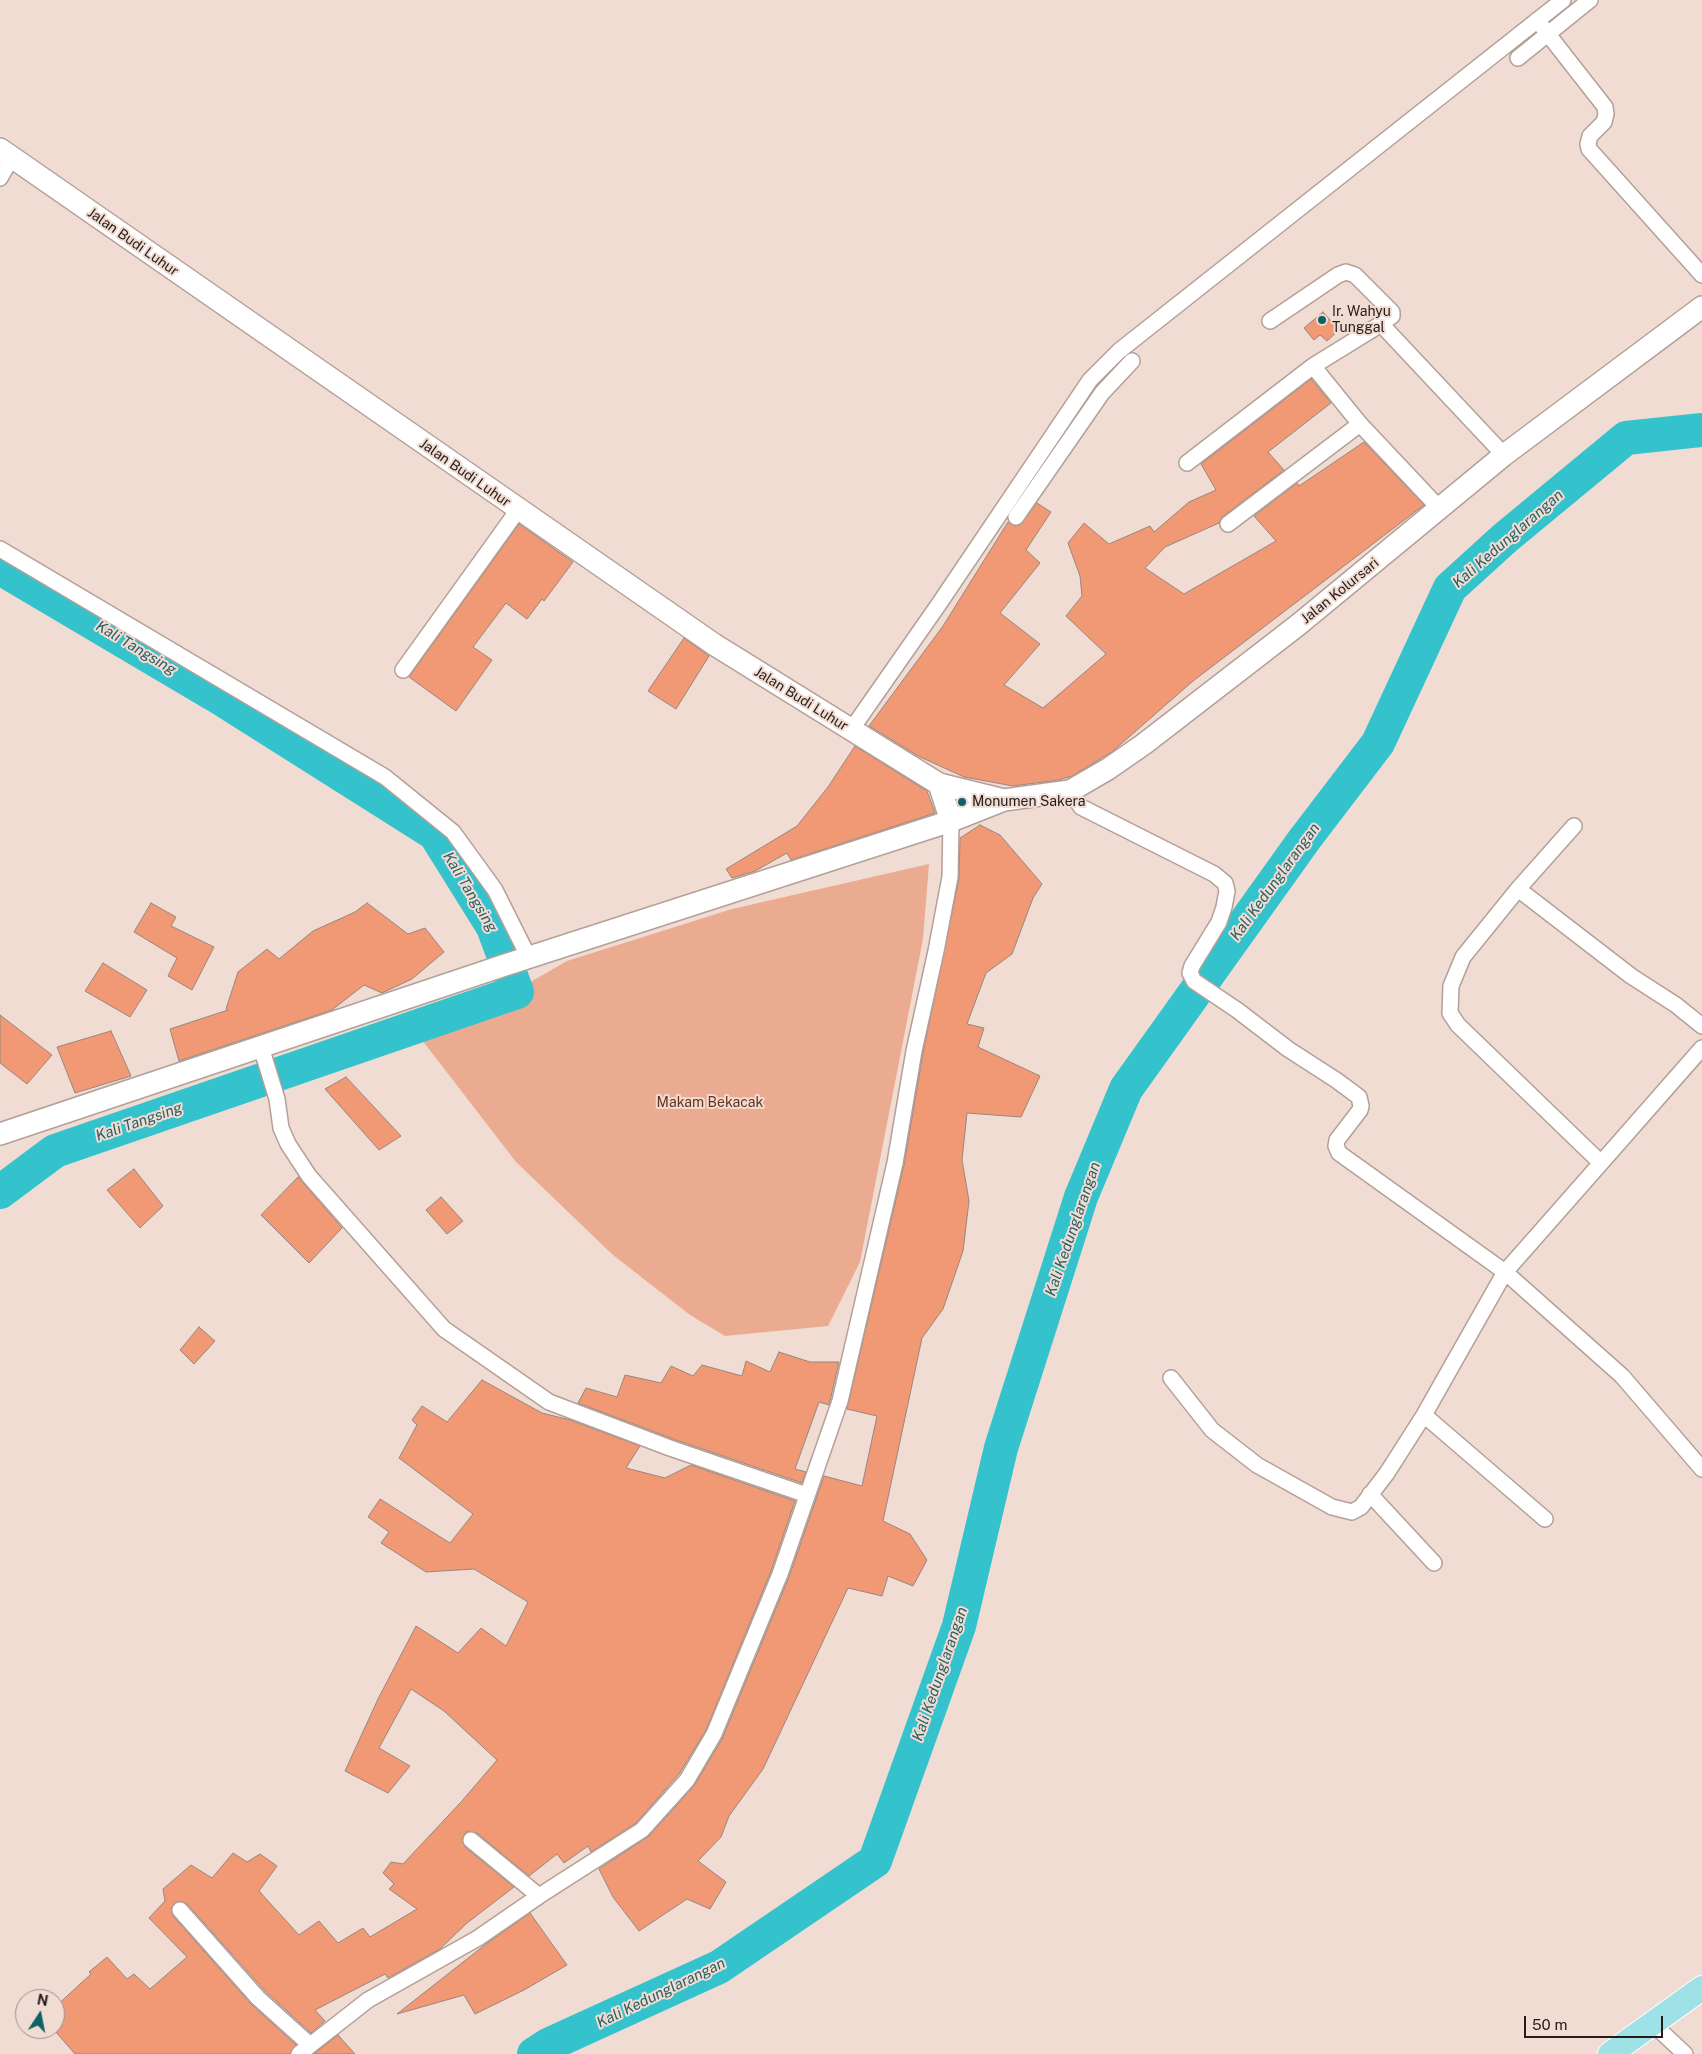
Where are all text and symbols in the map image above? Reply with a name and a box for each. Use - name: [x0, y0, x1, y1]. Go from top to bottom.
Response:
- street label: Jalan Budi Luhur: [84, 204, 182, 280]
- place label: Ir. Wahyu Tunggal: [1332, 304, 1391, 336]
- marker: Ir. Wahyu Tunggal: [1316, 314, 1328, 326]
- street label: Jalan Budi Luhur: [416, 435, 514, 511]
- water label: Kali Kedunglarangan: [1449, 486, 1567, 592]
- street label: Jalan Kolursari: [1298, 555, 1382, 627]
- water label: Kali Tangsing: [93, 617, 179, 679]
- street label: Jalan Budi Luhur: [751, 663, 851, 735]
- place label: Monumen Sakera: [972, 794, 1086, 810]
- marker: Monumen Sakera: [956, 796, 968, 808]
- water label: Kali Kedunglarangan: [1226, 820, 1324, 944]
- water label: Kali Tangsing: [439, 849, 501, 935]
- park label: Makam Bekacak: [657, 1095, 763, 1111]
- water label: Kali Tangsing: [93, 1099, 185, 1145]
- water label: Kali Kedunglarangan: [1042, 1160, 1104, 1298]
- water label: Kali Kedunglarangan: [909, 1605, 971, 1743]
- water label: Kali Kedunglarangan: [594, 1954, 728, 2032]
- north arrow: [15, 1989, 65, 2039]
- text: N: [36, 1991, 50, 2009]
- scale bar: [1527, 2006, 1666, 2038]
- text: 50 m: [1532, 2016, 1567, 2033]

